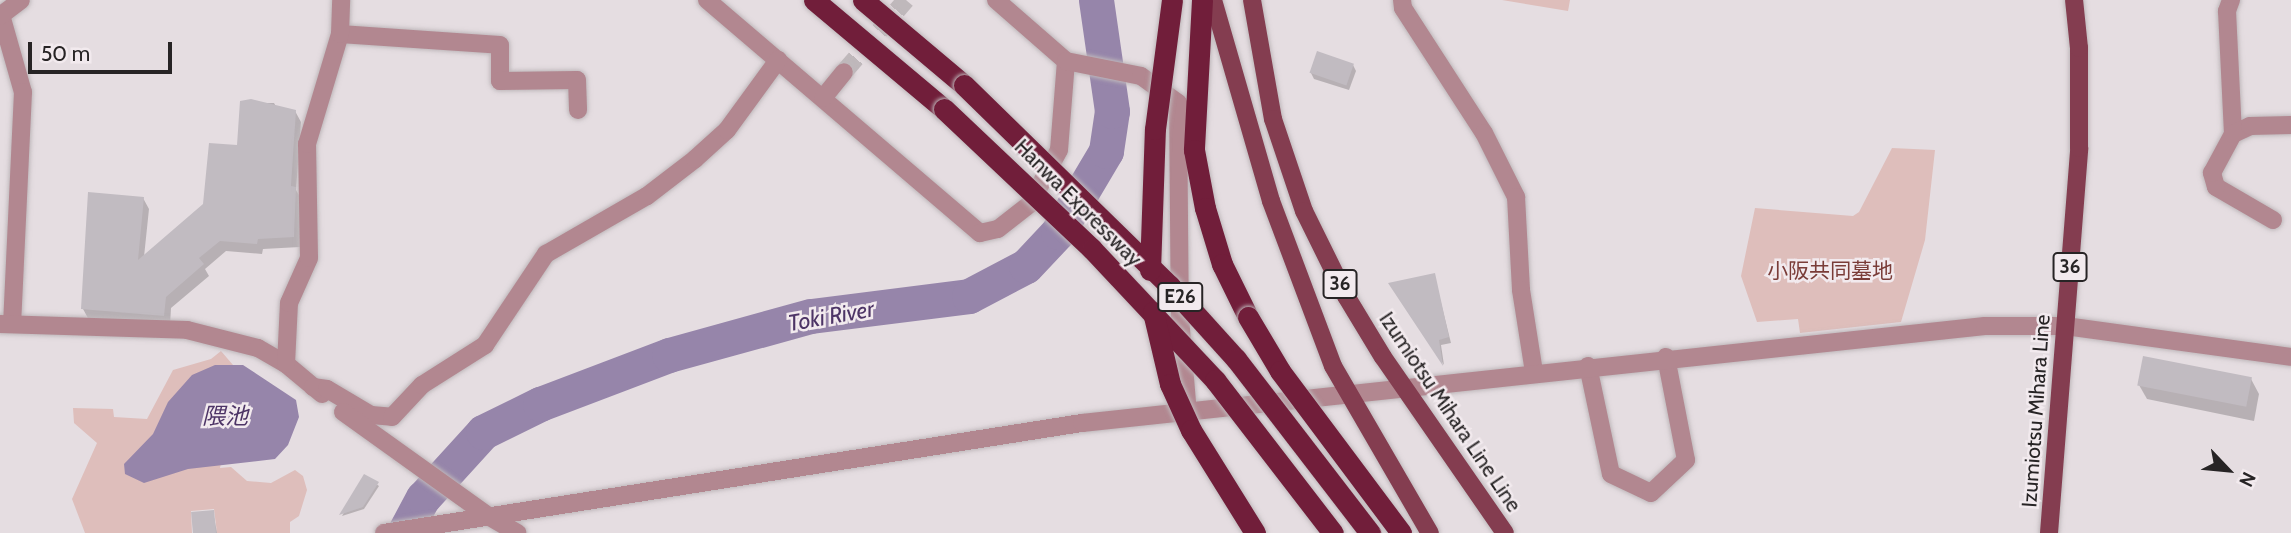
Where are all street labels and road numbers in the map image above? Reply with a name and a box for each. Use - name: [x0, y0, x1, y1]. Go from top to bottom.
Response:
- street label: Hanwa Expressway: [1009, 134, 1147, 272]
- road number: 36: [2052, 252, 2088, 282]
- road number: 36: [1322, 268, 1358, 300]
- road number: E26: [1156, 282, 1204, 312]
- street label: Izumiotsu Mihara Line Line: [1374, 307, 1526, 517]
- street label: Izumiotsu Mihara Line: [2017, 314, 2055, 508]

